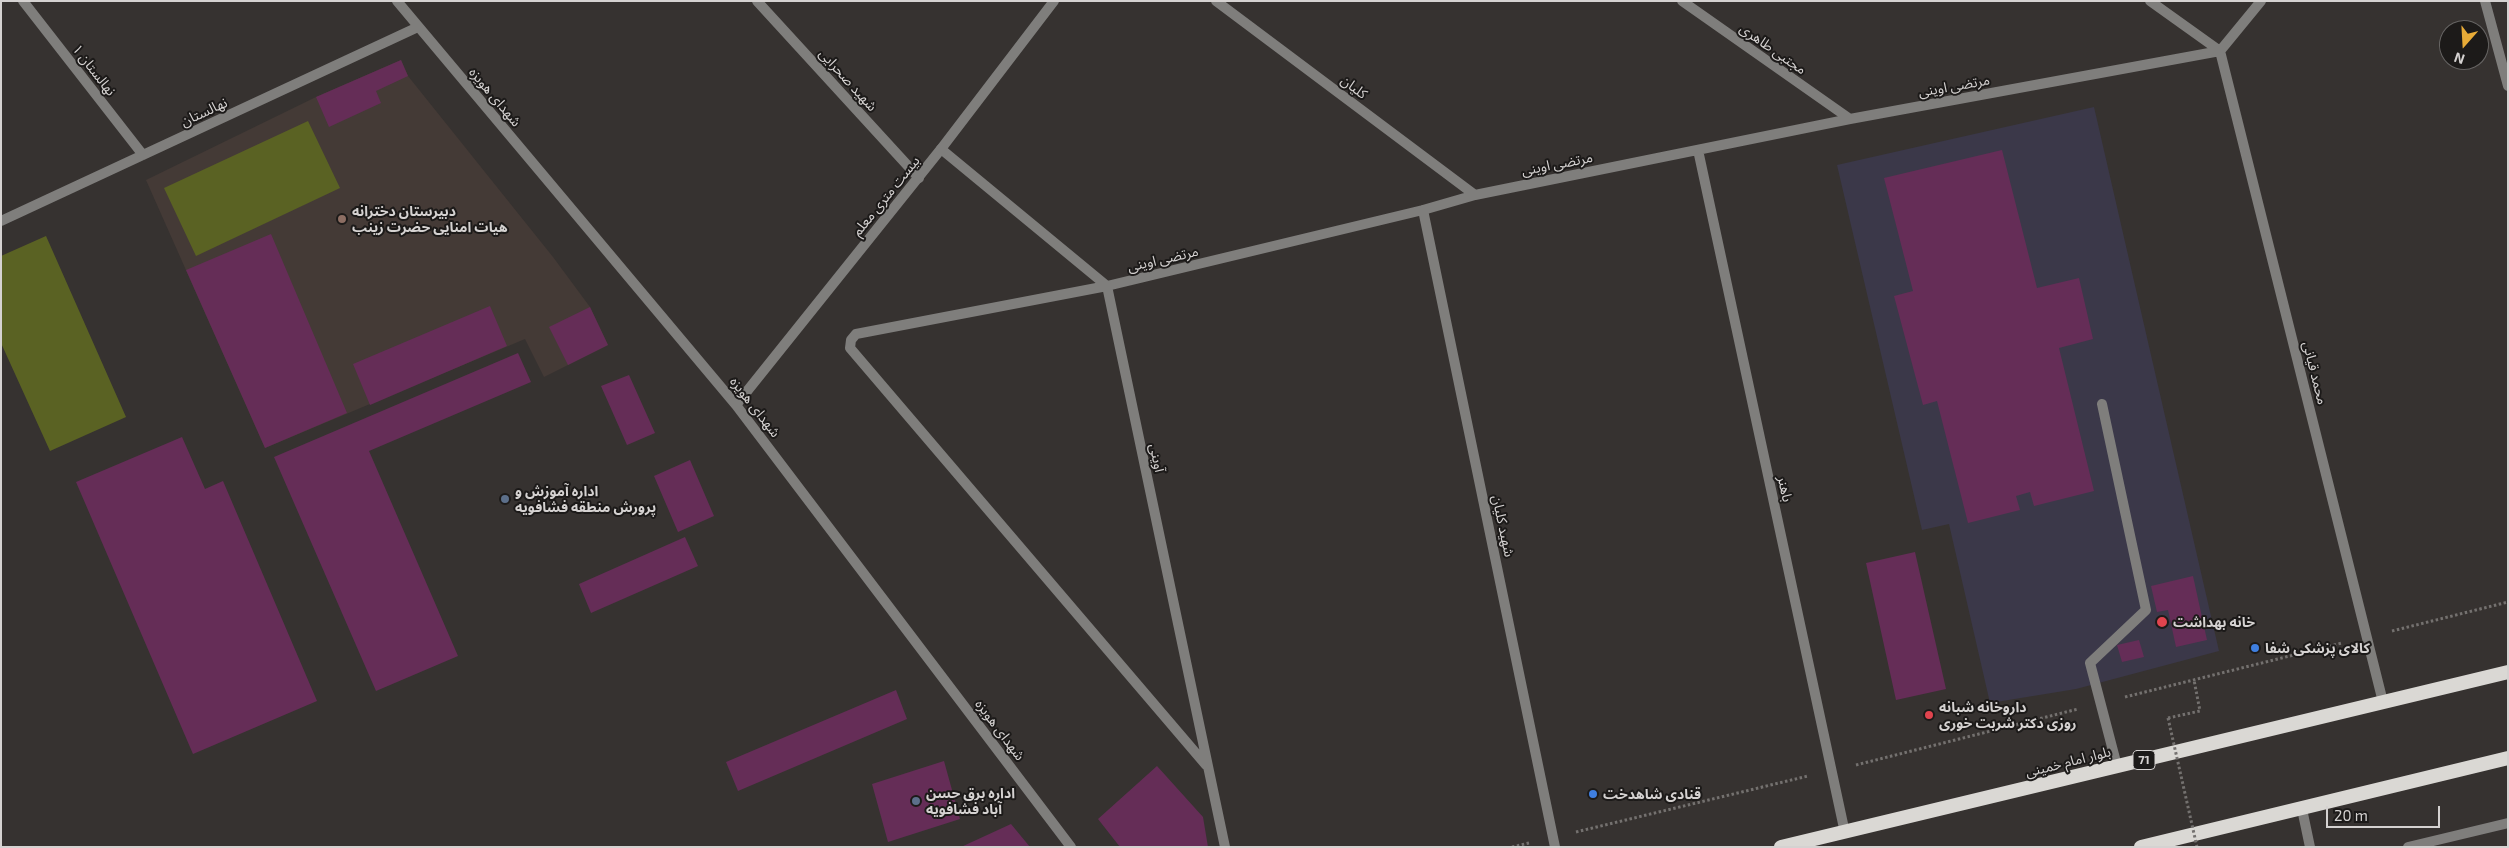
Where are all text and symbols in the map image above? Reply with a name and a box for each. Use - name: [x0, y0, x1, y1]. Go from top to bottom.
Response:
- street label: مجتبی طاهری: [1736, 20, 1810, 78]
- north arrow: [2439, 20, 2489, 70]
- street label: نهالستان ۱: [69, 41, 119, 99]
- street label: شهید صحرایی: [816, 45, 880, 115]
- text: N: [2452, 49, 2467, 68]
- street label: شهدای هویزه: [465, 64, 525, 130]
- street label: مرتضی اوینی: [1917, 71, 1991, 101]
- street label: کلیان: [1337, 72, 1371, 102]
- street label: نهالستان: [178, 94, 230, 130]
- street label: مرتضی اوینی: [1520, 149, 1594, 179]
- street label: بیست متری معلم: [849, 153, 923, 239]
- place label: دبیرستان دخترانه هیات امنایی حضرت زینب: [352, 203, 508, 236]
- marker: دبیرستان دخترانه هیات امنایی حضرت زینب: [336, 213, 348, 225]
- street label: مرتضی اوینی: [1126, 243, 1200, 275]
- street label: محمد قیانی: [2299, 340, 2331, 406]
- street label: شهدای هویزه: [726, 373, 784, 441]
- street label: آوینی: [1146, 442, 1168, 474]
- street label: باهنر: [1774, 474, 1796, 504]
- place label: اداره آموزش و پرورش منطقه فشافویه: [515, 483, 656, 516]
- marker: اداره آموزش و پرورش منطقه فشافویه: [499, 493, 511, 505]
- street label: شهید کلیان: [1488, 494, 1518, 558]
- place label: خانه بهداشت: [2173, 614, 2255, 630]
- marker: خانه بهداشت: [2155, 615, 2169, 629]
- place label: کالای پزشکی شفا: [2265, 640, 2370, 656]
- marker: کالای پزشکی شفا: [2249, 642, 2261, 654]
- street label: شهدای هویزه: [972, 696, 1028, 764]
- place label: داروخانه شبانه روزی دکتر شربت خوری: [1939, 699, 2077, 732]
- marker: داروخانه شبانه روزی دکتر شربت خوری: [1923, 709, 1935, 721]
- street label: بلوار امام خمینی: [2024, 743, 2112, 781]
- road number: 71: [2133, 750, 2155, 770]
- place label: اداره برق حسن آباد فشافویه: [926, 785, 1015, 818]
- place label: قنادی شاهدخت: [1603, 786, 1701, 802]
- marker: قنادی شاهدخت: [1587, 788, 1599, 800]
- marker: اداره برق حسن آباد فشافویه: [910, 795, 922, 807]
- scale bar: [2329, 796, 2443, 828]
- text: 20 m: [2334, 806, 2368, 824]

